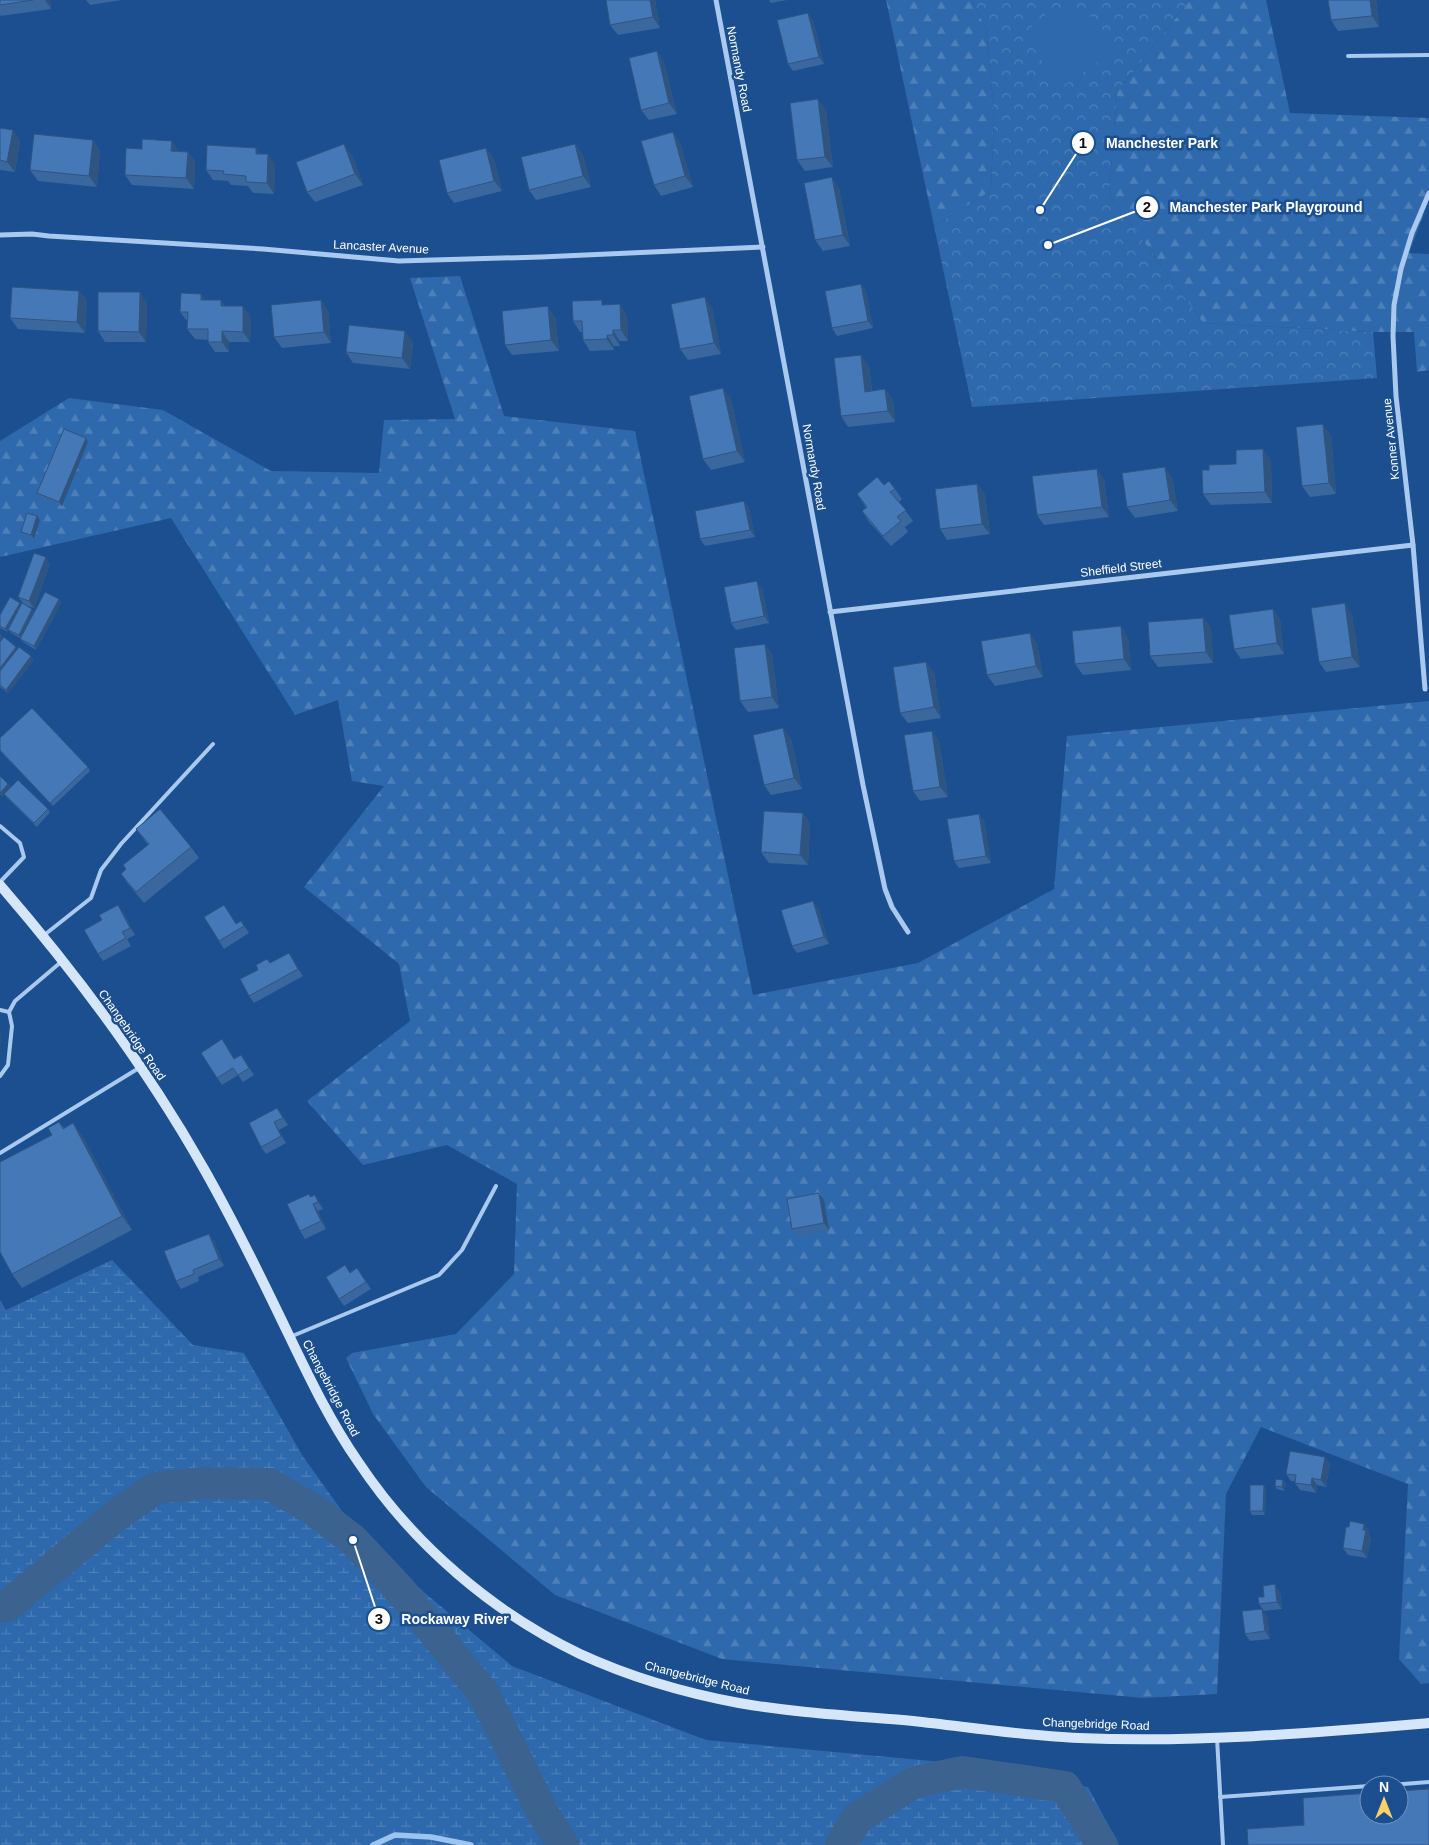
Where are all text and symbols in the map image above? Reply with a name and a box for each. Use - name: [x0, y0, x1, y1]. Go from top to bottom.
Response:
- street label: Normandy Road: [724, 25, 754, 113]
- callout: Manchester Park: [1071, 129, 1228, 158]
- text: 1: [1079, 134, 1087, 151]
- text: Manchester Park: [1106, 135, 1218, 151]
- callout: Manchester Park Playground: [1134, 193, 1372, 222]
- text: 2: [1143, 198, 1151, 215]
- text: Manchester Park Playground: [1170, 199, 1362, 215]
- street label: Lancaster Avenue: [333, 238, 430, 257]
- street label: Konner Avenue: [1380, 397, 1402, 480]
- street label: Normandy Road: [800, 423, 828, 511]
- street label: Sheffield Street: [1080, 556, 1163, 580]
- street label: Changebridge Road: [95, 987, 169, 1083]
- street label: Changebridge Road: [300, 1337, 362, 1439]
- callout: Rockaway River: [367, 1605, 519, 1634]
- text: 3: [375, 1610, 383, 1627]
- text: Rockaway River: [401, 1611, 509, 1627]
- street label: Changebridge Road: [643, 1658, 751, 1698]
- street label: Changebridge Road: [1042, 1715, 1150, 1733]
- north arrow: [1359, 1775, 1409, 1825]
- text: N: [1379, 1779, 1389, 1795]

